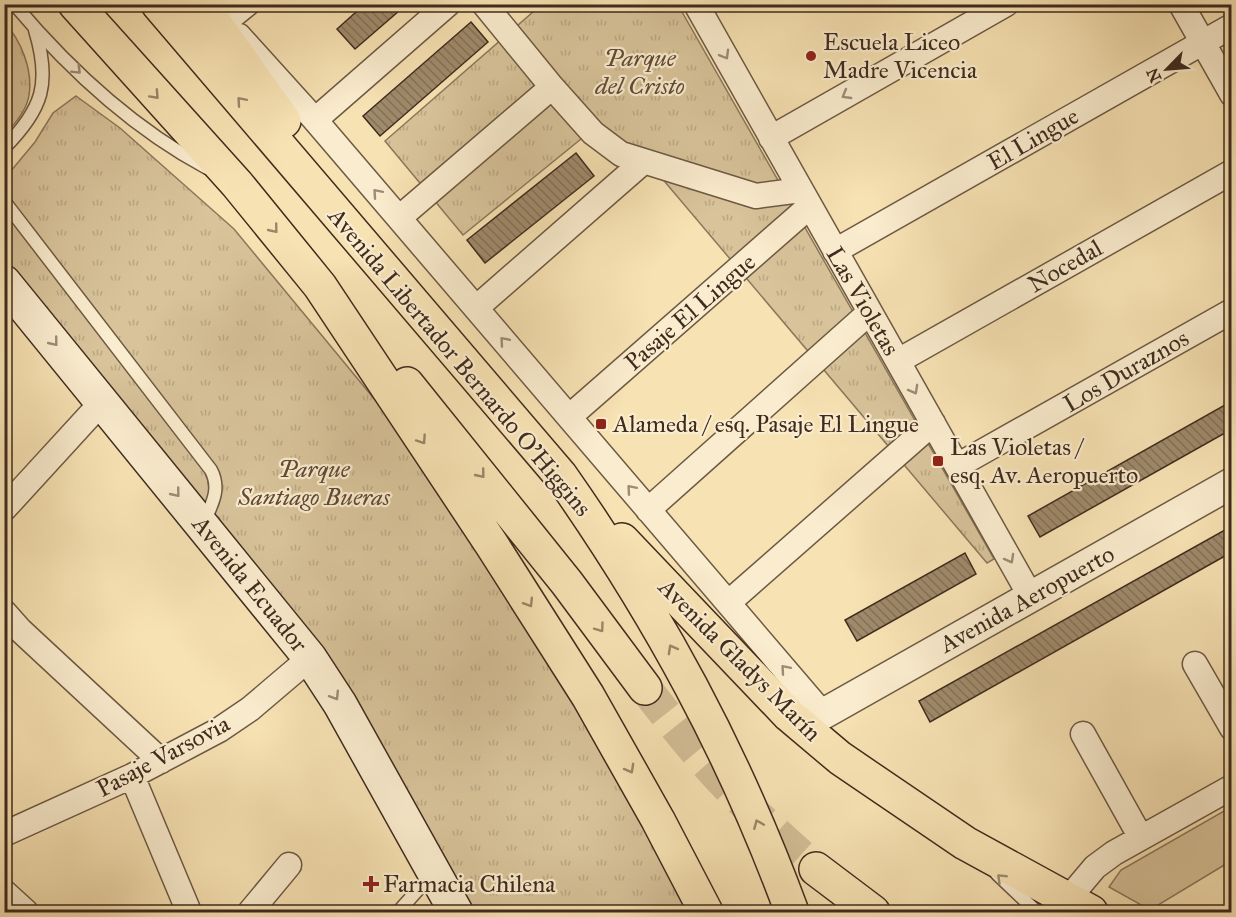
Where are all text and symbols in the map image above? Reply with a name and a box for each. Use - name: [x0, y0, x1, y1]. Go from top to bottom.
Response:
- place label: Escuela Liceo Madre Vicencia: [823, 27, 978, 85]
- north arrow: [1137, 39, 1197, 99]
- park label: Parque del Cristo: [594, 43, 685, 101]
- one-way arrow: [717, 49, 729, 60]
- marker: Escuela Liceo Madre Vicencia: [804, 49, 818, 63]
- one-way arrow: [70, 63, 80, 74]
- text: N: [1142, 65, 1165, 85]
- one-way arrow: [841, 88, 852, 100]
- one-way arrow: [148, 89, 159, 99]
- one-way arrow: [237, 97, 248, 108]
- street label: El Lingue: [982, 101, 1084, 177]
- one-way arrow: [373, 189, 384, 200]
- street label: Avenida Libertador Bernardo O'Higgins: [321, 201, 598, 523]
- one-way arrow: [266, 222, 277, 233]
- street label: Nocedal: [1022, 233, 1108, 299]
- street label: Las Violetas: [820, 241, 906, 361]
- street label: Pasaje El Lingue: [618, 247, 762, 377]
- street label: Los Duraznos: [1058, 323, 1194, 419]
- one-way arrow: [46, 335, 57, 346]
- one-way arrow: [500, 337, 511, 348]
- one-way arrow: [907, 383, 918, 394]
- place label: Alameda / esq. Pasaje El Lingue: [612, 409, 919, 439]
- marker: Alameda / esq. Pasaje El Lingue: [594, 417, 608, 431]
- place label: Las Violetas / esq. Av. Aeropuerto: [950, 432, 1138, 490]
- one-way arrow: [415, 433, 426, 444]
- park label: Parque Santiago Bueras: [237, 454, 391, 512]
- marker: Las Violetas / esq. Av. Aeropuerto: [931, 454, 945, 468]
- one-way arrow: [474, 467, 485, 478]
- one-way arrow: [627, 485, 638, 496]
- one-way arrow: [169, 486, 180, 497]
- street label: Avenida Ecuador: [185, 509, 314, 658]
- street label: Avenida Aeropuerto: [934, 539, 1120, 660]
- one-way arrow: [1003, 553, 1014, 563]
- street label: Avenida Gladys Marín: [652, 572, 828, 748]
- one-way arrow: [521, 597, 533, 607]
- one-way arrow: [593, 621, 604, 632]
- one-way arrow: [668, 645, 679, 655]
- one-way arrow: [781, 665, 792, 676]
- one-way arrow: [328, 690, 340, 700]
- street label: Pasaje Varsovia: [91, 708, 235, 804]
- one-way arrow: [623, 763, 634, 773]
- one-way arrow: [753, 819, 765, 830]
- place label: Farmacia Chilena: [383, 869, 556, 899]
- one-way arrow: [997, 875, 1008, 886]
- marker: Farmacia Chilena: [364, 877, 378, 891]

